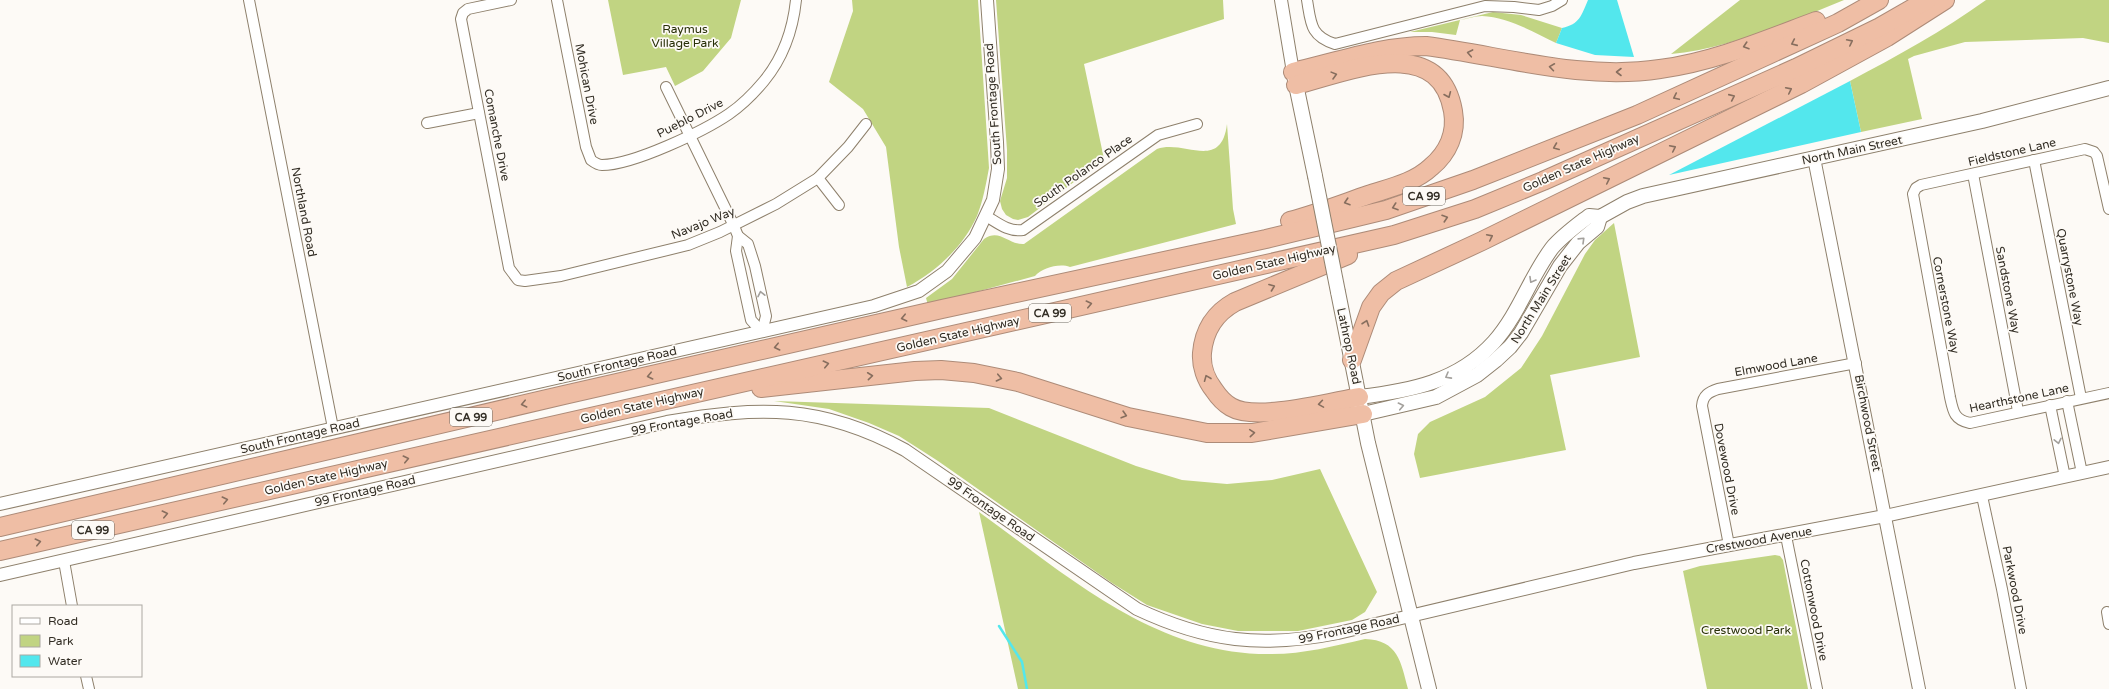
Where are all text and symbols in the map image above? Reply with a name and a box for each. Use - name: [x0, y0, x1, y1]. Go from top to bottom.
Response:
- park label: Raymus Village Park: [651, 22, 719, 50]
- one-way arrow: [1791, 38, 1799, 46]
- one-way arrow: [1845, 39, 1853, 47]
- one-way arrow: [1743, 41, 1750, 50]
- street label: Mohican Drive: [572, 42, 602, 126]
- street label: South Frontage Road: [982, 43, 1004, 165]
- one-way arrow: [1467, 49, 1473, 57]
- one-way arrow: [1549, 63, 1555, 72]
- one-way arrow: [1616, 68, 1622, 76]
- one-way arrow: [1331, 72, 1337, 80]
- one-way arrow: [1785, 87, 1792, 95]
- street label: Comanche Drive: [481, 88, 513, 183]
- one-way arrow: [1444, 92, 1452, 99]
- one-way arrow: [1673, 92, 1681, 100]
- one-way arrow: [1728, 93, 1735, 101]
- street label: Pueblo Drive: [654, 95, 726, 141]
- street label: Golden State Highway: [1521, 131, 1642, 195]
- street label: South Polanco Place: [1031, 132, 1135, 210]
- street label: North Main Street: [1800, 132, 1904, 167]
- street label: Fieldstone Lane: [1967, 135, 2058, 169]
- one-way arrow: [1553, 143, 1560, 151]
- one-way arrow: [1668, 145, 1676, 152]
- street label: Northland Road: [288, 166, 320, 258]
- one-way arrow: [1603, 177, 1610, 185]
- road number: CA 99: [1403, 187, 1445, 205]
- one-way arrow: [1344, 198, 1351, 206]
- one-way arrow: [1391, 202, 1398, 210]
- street label: Navajo Way: [669, 204, 737, 242]
- one-way arrow: [1441, 214, 1448, 223]
- street label: Quarrystone Way: [2054, 227, 2086, 327]
- one-way arrow: [1486, 234, 1494, 242]
- one-way arrow: [1577, 237, 1585, 245]
- street label: Golden State Highway: [1211, 241, 1338, 283]
- street label: Sandstone Way: [1993, 245, 2023, 335]
- street label: North Main Street: [1508, 252, 1574, 346]
- street label: Cornerstone Way: [1930, 255, 1962, 355]
- one-way arrow: [1530, 276, 1537, 283]
- one-way arrow: [1269, 283, 1276, 291]
- one-way arrow: [758, 291, 766, 297]
- one-way arrow: [1086, 300, 1092, 308]
- road number: CA 99: [1029, 304, 1071, 322]
- street label: Lathrop Road: [1334, 306, 1364, 386]
- street label: Golden State Highway: [895, 313, 1022, 355]
- one-way arrow: [901, 313, 907, 321]
- one-way arrow: [1361, 320, 1369, 327]
- one-way arrow: [774, 342, 780, 350]
- street label: South Frontage Road: [556, 343, 678, 385]
- street label: Elmwood Lane: [1733, 351, 1819, 379]
- one-way arrow: [823, 360, 829, 368]
- one-way arrow: [647, 371, 653, 379]
- one-way arrow: [867, 371, 873, 380]
- one-way arrow: [1445, 371, 1452, 378]
- street label: Birchwood Street: [1852, 373, 1884, 473]
- one-way arrow: [996, 374, 1002, 382]
- one-way arrow: [1204, 374, 1212, 382]
- street label: Hearthstone Lane: [1968, 381, 2070, 415]
- street label: Golden State Highway: [579, 384, 706, 426]
- one-way arrow: [1318, 399, 1324, 408]
- one-way arrow: [520, 400, 527, 408]
- one-way arrow: [1398, 402, 1404, 411]
- street label: 99 Frontage Road: [630, 406, 734, 438]
- road number: CA 99: [450, 408, 492, 426]
- one-way arrow: [1120, 411, 1127, 419]
- street label: South Frontage Road: [239, 415, 361, 457]
- street label: Dovewood Drive: [1711, 422, 1743, 516]
- one-way arrow: [1249, 429, 1255, 438]
- one-way arrow: [2053, 438, 2061, 444]
- one-way arrow: [403, 455, 409, 463]
- street label: Golden State Highway: [263, 456, 390, 498]
- street label: 99 Frontage Road: [313, 473, 417, 509]
- street label: 99 Frontage Road: [945, 474, 1037, 544]
- one-way arrow: [222, 496, 228, 504]
- one-way arrow: [162, 510, 168, 518]
- road number: CA 99: [72, 521, 114, 539]
- street label: Crestwood Avenue: [1705, 524, 1813, 556]
- one-way arrow: [35, 539, 41, 547]
- street label: Parkwood Drive: [2000, 545, 2030, 636]
- street label: Cottonwood Drive: [1797, 558, 1831, 662]
- legend: [12, 605, 142, 677]
- street label: 99 Frontage Road: [1297, 611, 1401, 647]
- text: Road: [48, 614, 78, 628]
- park label: Crestwood Park: [1701, 623, 1791, 637]
- text: Park: [48, 634, 74, 648]
- text: Water: [48, 654, 83, 668]

